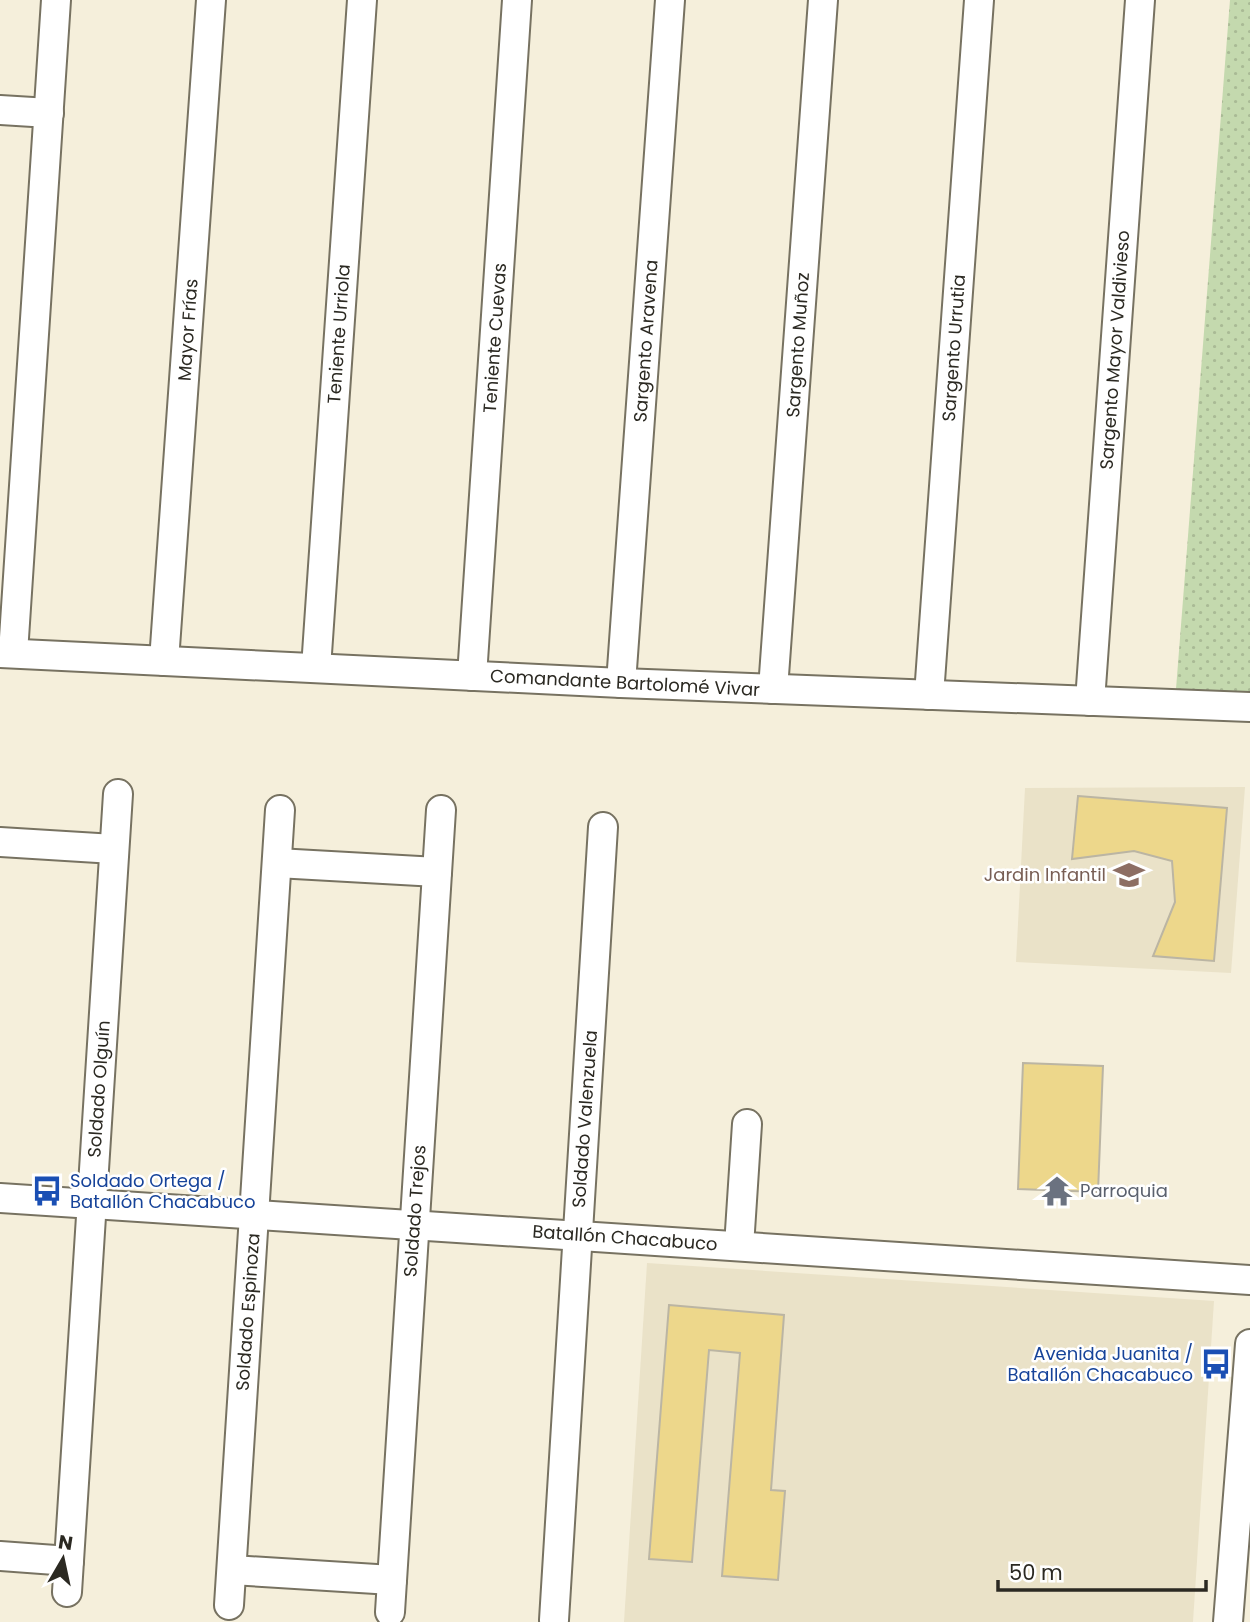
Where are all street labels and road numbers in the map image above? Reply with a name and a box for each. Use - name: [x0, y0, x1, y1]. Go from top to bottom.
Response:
- street label: Sargento Mayor Valdivieso: [1094, 229, 1135, 471]
- street label: Sargento Aravena: [627, 259, 664, 423]
- street label: Teniente Cuevas: [477, 262, 512, 414]
- street label: Teniente Urriola: [321, 263, 356, 405]
- street label: Sargento Muñoz: [780, 272, 815, 418]
- street label: Sargento Urrutia: [936, 274, 971, 422]
- street label: Mayor Frías: [171, 278, 204, 382]
- street label: Comandante Bartolomé Vivar: [490, 663, 761, 702]
- street label: Soldado Olguín: [81, 1019, 116, 1158]
- street label: Soldado Valenzuela: [566, 1029, 603, 1209]
- street label: Soldado Trejos: [397, 1144, 432, 1278]
- street label: Batallón Chacabuco: [532, 1219, 718, 1256]
- street label: Soldado Espinoza: [230, 1232, 265, 1392]

